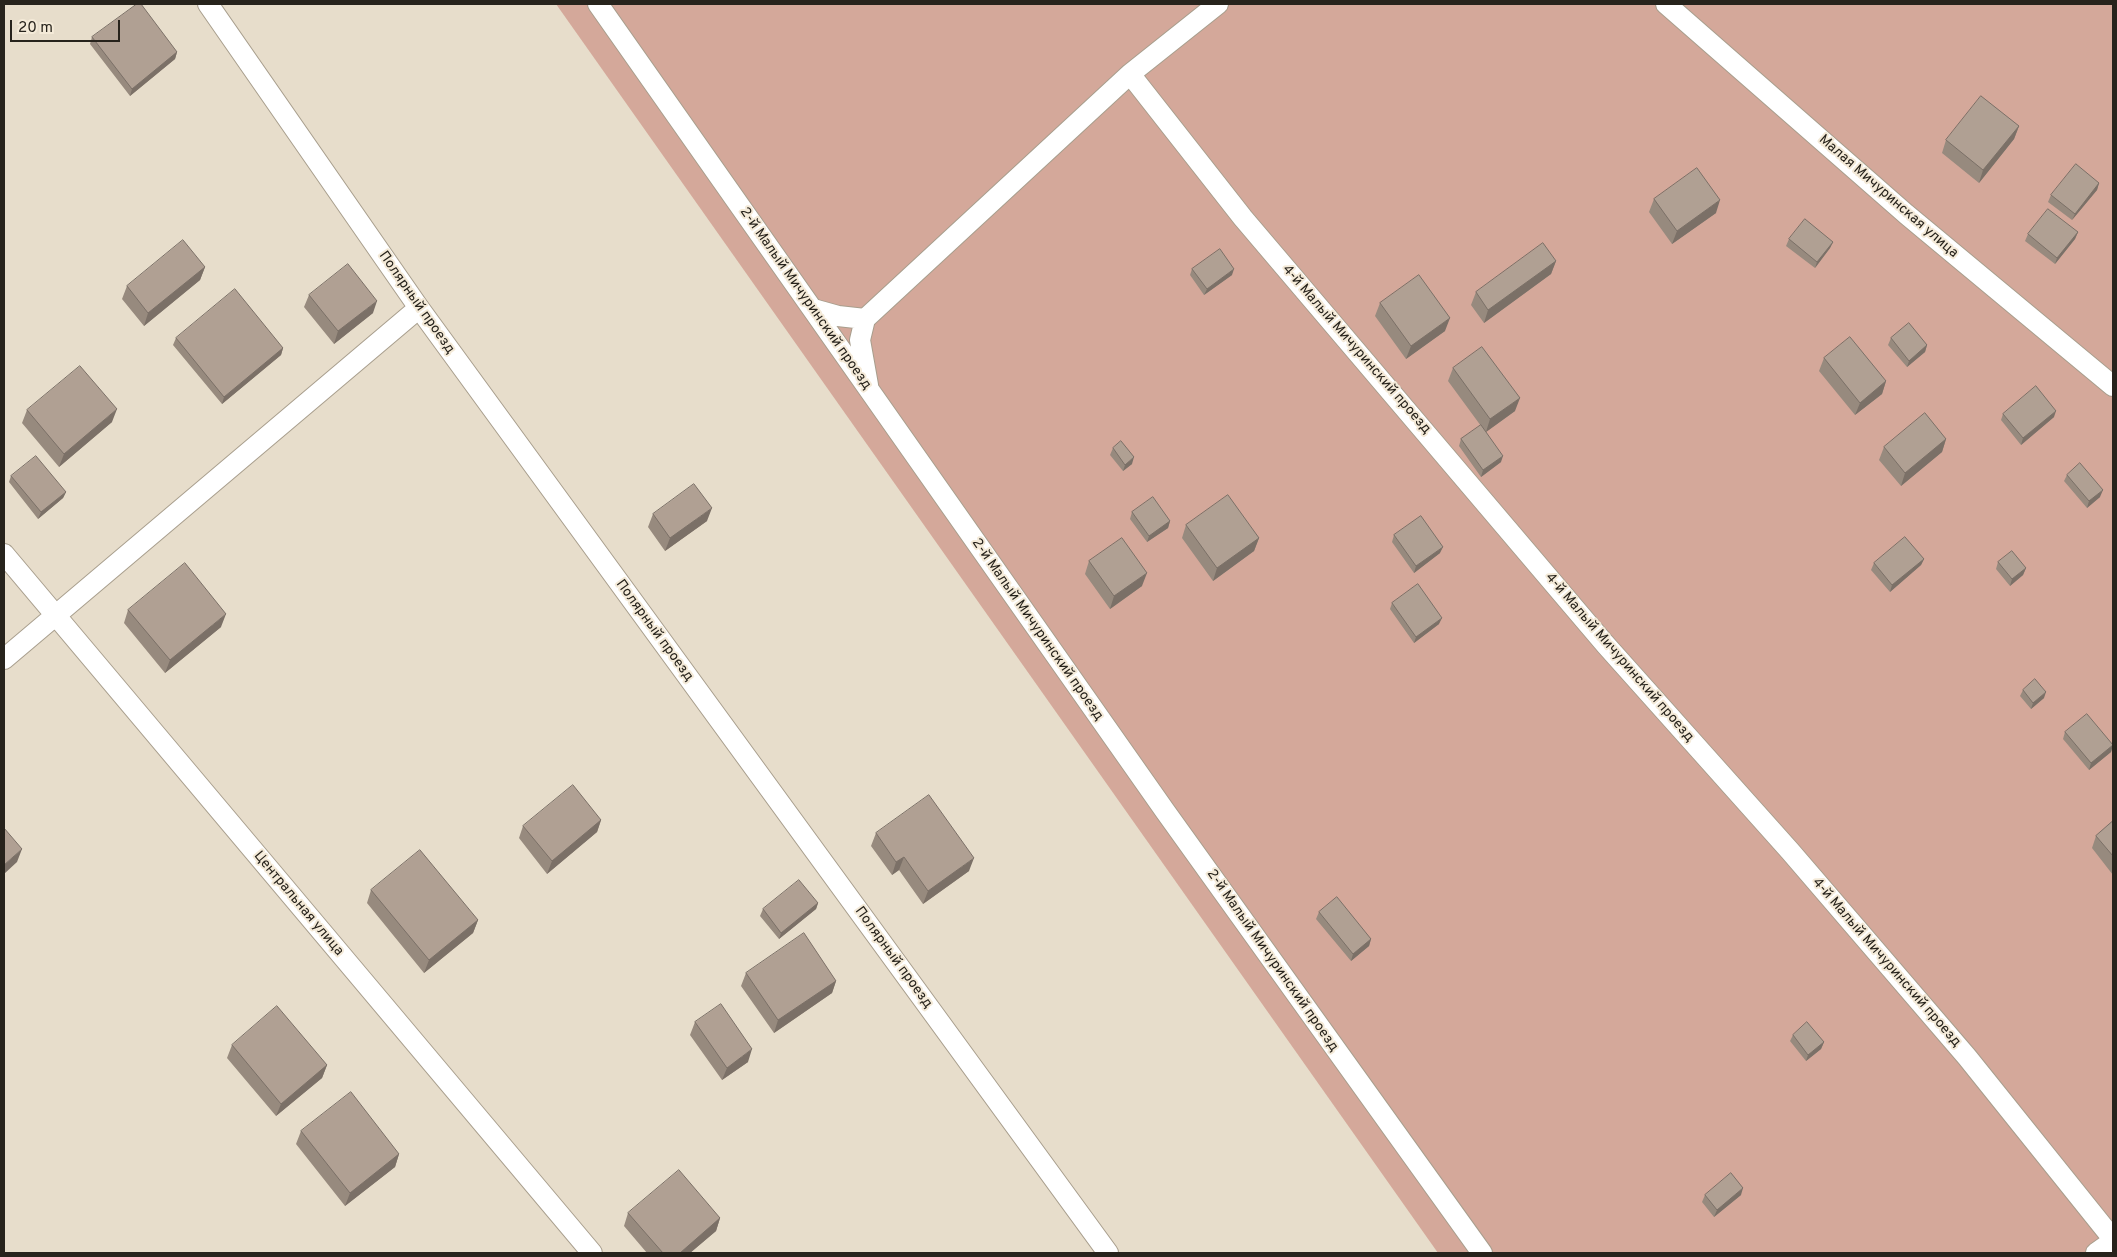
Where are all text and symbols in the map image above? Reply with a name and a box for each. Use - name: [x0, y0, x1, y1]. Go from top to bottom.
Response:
- scale bar: [12, 10, 122, 42]
- text: 20 m: [18, 19, 53, 38]
- street label: Малая Мичуринская улица: [1815, 132, 1961, 262]
- street label: 2-й Малый Мичуринский проезд: [735, 205, 875, 393]
- street label: Полярный проезд: [374, 248, 458, 358]
- street label: 4-й Малый Мичуринский проезд: [1278, 262, 1434, 438]
- street label: 2-й Малый Мичуринский проезд: [967, 536, 1107, 724]
- street label: 4-й Малый Мичуринский проезд: [1541, 570, 1697, 746]
- street label: Полярный проезд: [612, 577, 696, 685]
- street label: Центральная улица: [249, 848, 347, 960]
- street label: 2-й Малый Мичуринский проезд: [1202, 867, 1342, 1055]
- street label: 4-й Малый Мичуринский проезд: [1808, 875, 1964, 1051]
- street label: Полярный проезд: [851, 904, 935, 1012]

